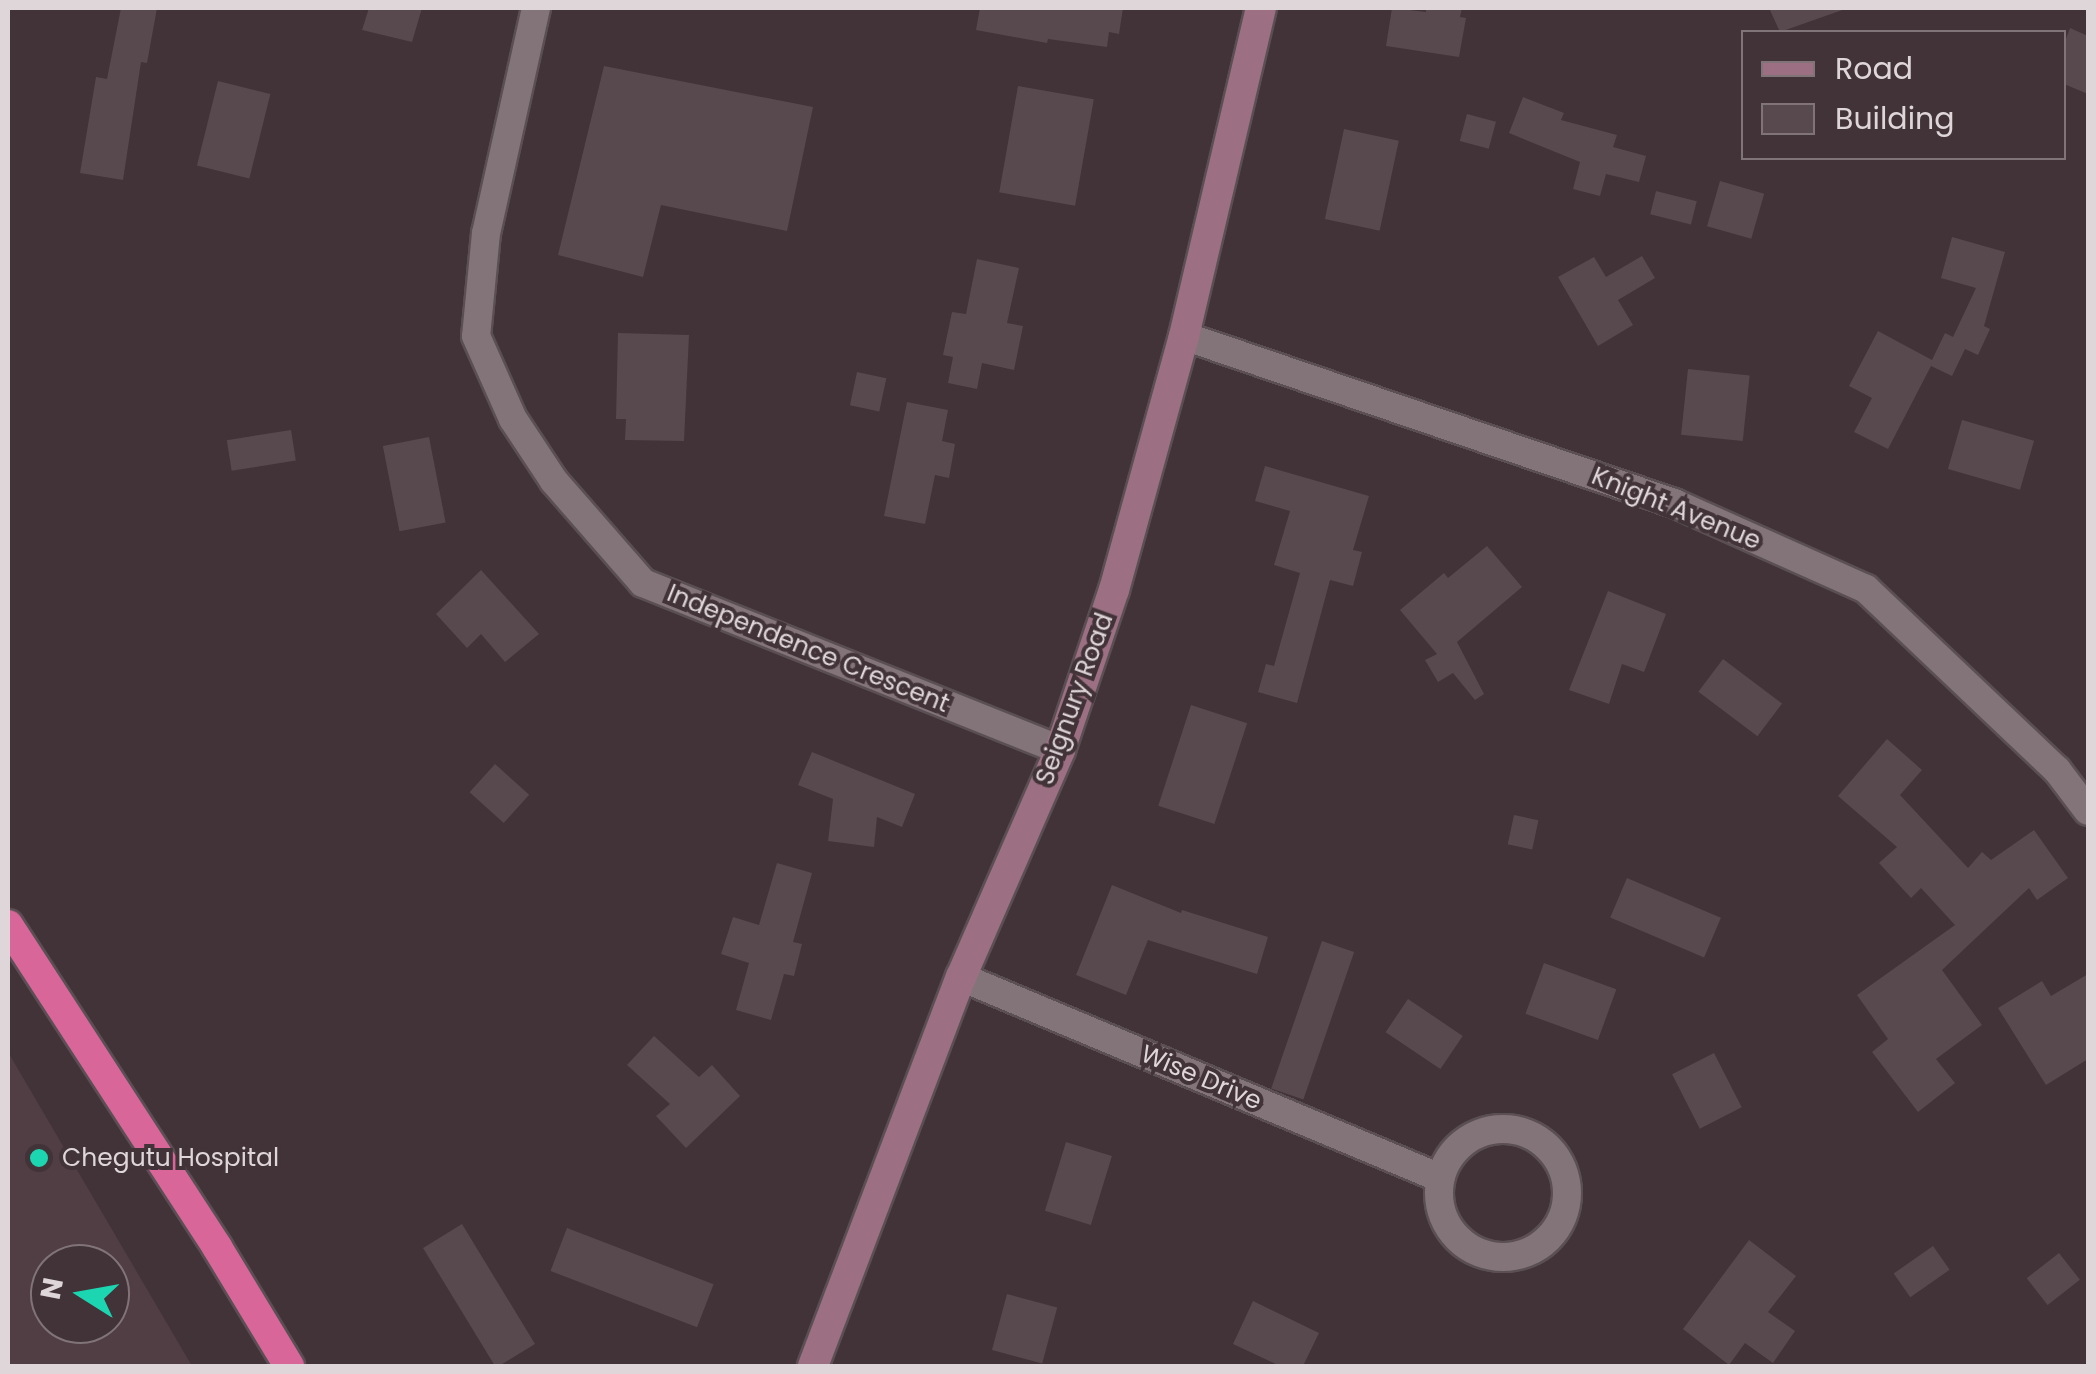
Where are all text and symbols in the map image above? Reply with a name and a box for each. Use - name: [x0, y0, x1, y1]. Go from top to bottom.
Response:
- legend: [1741, 30, 2066, 160]
- text: Road: [1835, 47, 1913, 90]
- text: Building: [1835, 97, 1955, 140]
- street label: Knight Avenue: [1587, 461, 1765, 557]
- street label: Independence Crescent: [663, 579, 953, 719]
- street label: Seignury Road: [1030, 609, 1120, 789]
- street label: Wise Drive: [1136, 1039, 1266, 1117]
- place label: Chegutu Hospital: [62, 1143, 279, 1173]
- marker: Chegutu Hospital: [26, 1145, 52, 1171]
- north arrow: [30, 1244, 130, 1344]
- text: N: [31, 1275, 73, 1303]

